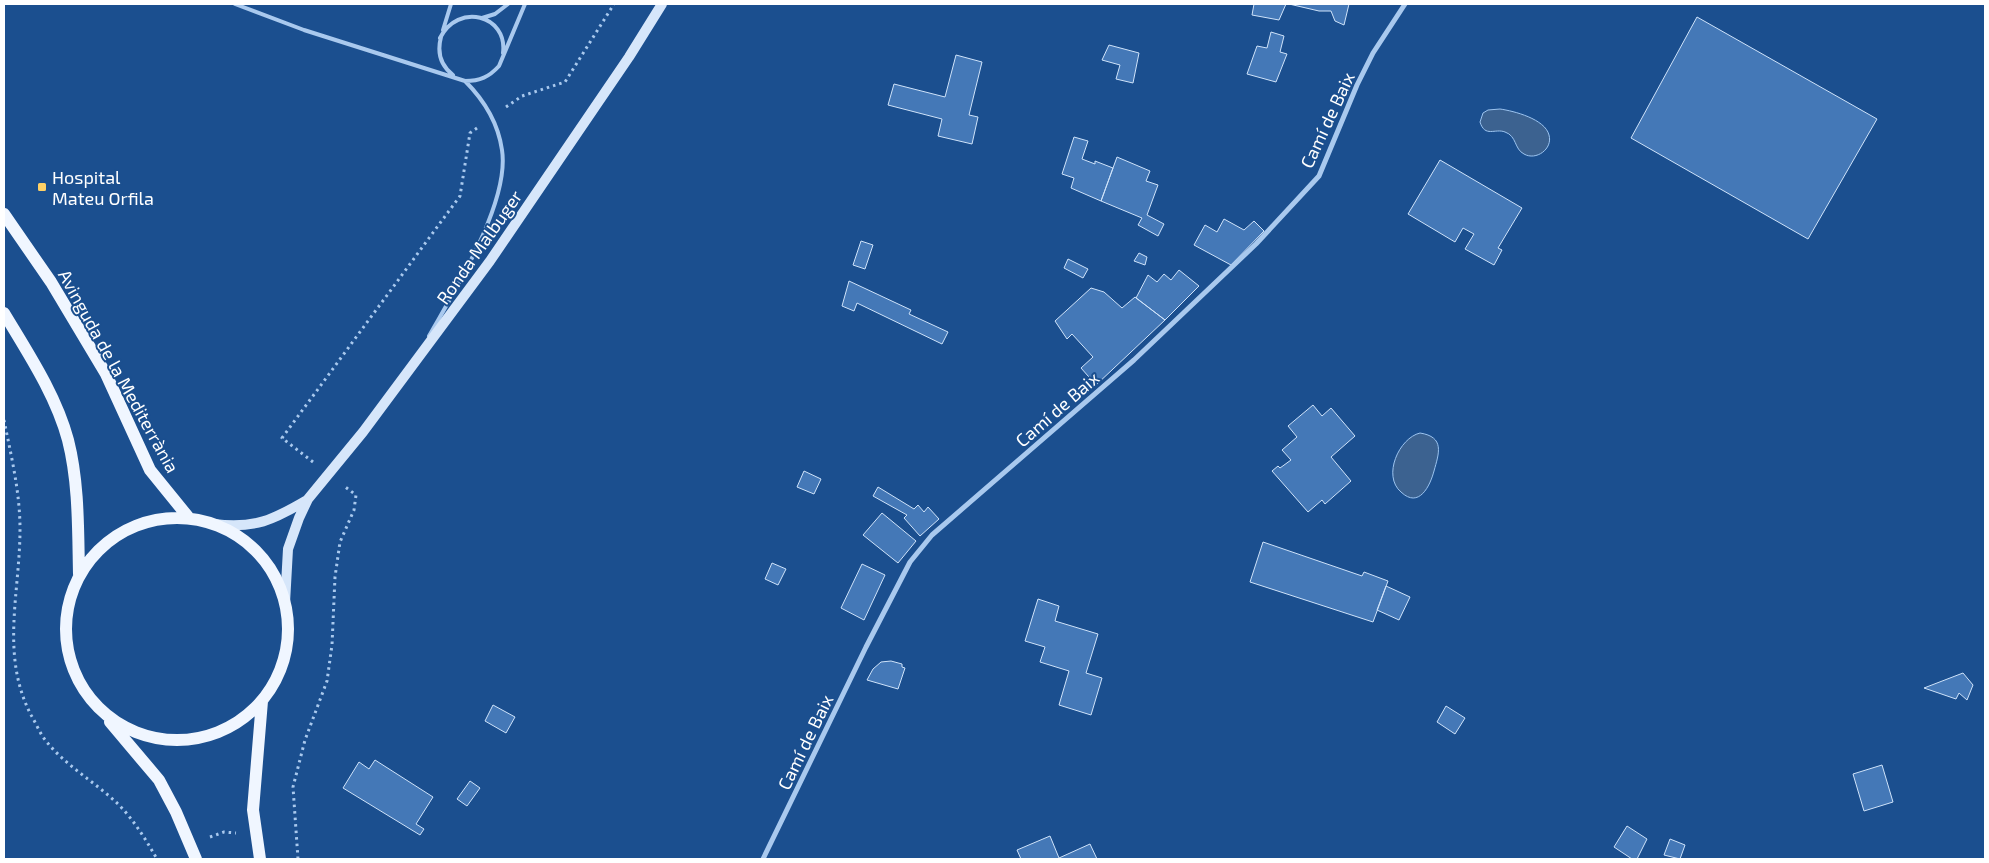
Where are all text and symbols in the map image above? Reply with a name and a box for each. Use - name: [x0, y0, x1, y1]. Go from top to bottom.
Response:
- street label: Camí de Baix: [1295, 68, 1359, 172]
- place label: Hospital Mateu Orfila: [52, 166, 154, 209]
- marker: Hospital Mateu Orfila: [36, 181, 48, 193]
- street label: Ronda Malbuger: [431, 186, 527, 308]
- street label: Avinguda de la Mediterrània: [54, 266, 184, 476]
- street label: Camí de Baix: [1011, 366, 1104, 451]
- street label: Camí de Baix: [772, 690, 838, 793]

